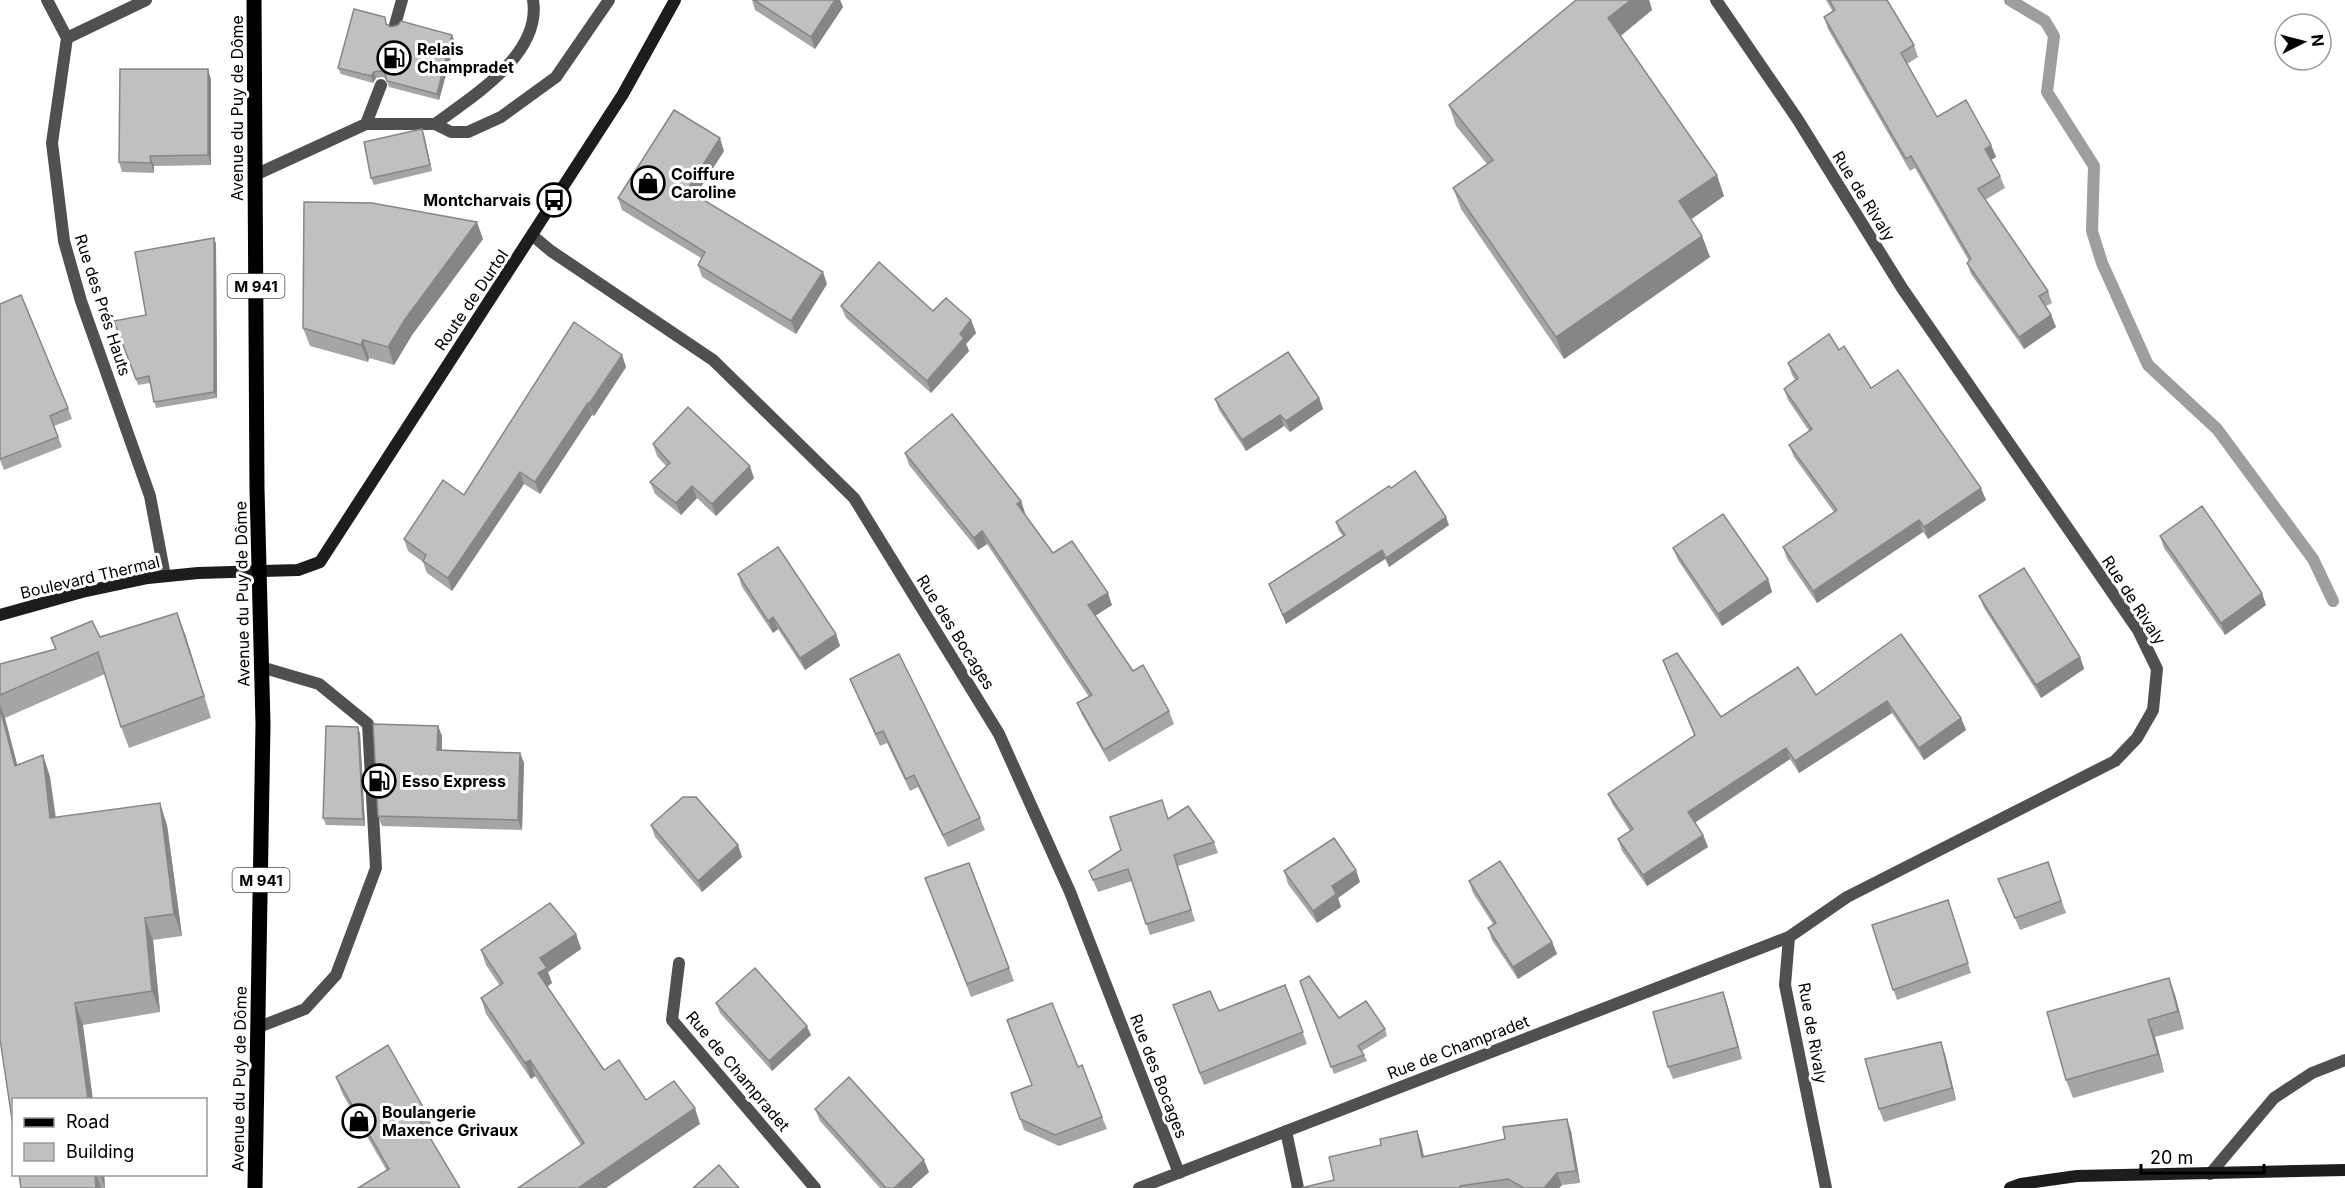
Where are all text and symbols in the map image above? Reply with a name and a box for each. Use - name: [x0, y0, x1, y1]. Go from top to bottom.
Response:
- north arrow: [2273, 12, 2333, 72]
- street label: Avenue du Puy de Dôme: [227, 15, 247, 201]
- text: N: [2307, 33, 2329, 48]
- place label: Relais Champradet: [417, 39, 514, 77]
- fuel station icon: Relais Champradet: [376, 40, 412, 76]
- street label: Rue de Rivaly: [1828, 147, 1900, 245]
- place label: Coiffure Caroline: [671, 164, 736, 202]
- shop icon: Coiffure Caroline: [630, 165, 666, 201]
- bus stop icon: Montcharvais: [536, 182, 572, 218]
- place label: Montcharvais: [423, 190, 531, 210]
- street label: Rue des Prés Hauts: [71, 232, 135, 378]
- street label: Route de Durtol: [430, 246, 512, 354]
- road number: M 941: [228, 274, 284, 298]
- street label: Avenue du Puy de Dôme: [230, 501, 254, 687]
- street label: Boulevard Thermal: [18, 551, 162, 603]
- street label: Rue de Rivaly: [2098, 552, 2170, 648]
- street label: Rue des Bocages: [913, 571, 999, 693]
- fuel station icon: Esso Express: [361, 763, 397, 799]
- place label: Esso Express: [402, 771, 506, 791]
- road number: M 941: [232, 868, 290, 892]
- street label: Rue de Rivaly: [1794, 981, 1832, 1085]
- street label: Avenue du Puy de Dôme: [227, 986, 251, 1172]
- street label: Rue de Champradet: [682, 1007, 794, 1135]
- street label: Rue des Bocages: [1126, 1011, 1192, 1141]
- street label: Rue de Champradet: [1384, 1011, 1532, 1083]
- legend: [12, 1098, 207, 1176]
- place label: Boulangerie Maxence Grivaux: [382, 1102, 518, 1140]
- shop icon: Boulangerie Maxence Grivaux: [341, 1103, 377, 1139]
- text: Road: [66, 1111, 109, 1132]
- scale bar: [2141, 1137, 2264, 1175]
- text: Building: [66, 1141, 134, 1162]
- text: 20 m: [2150, 1147, 2193, 1168]

